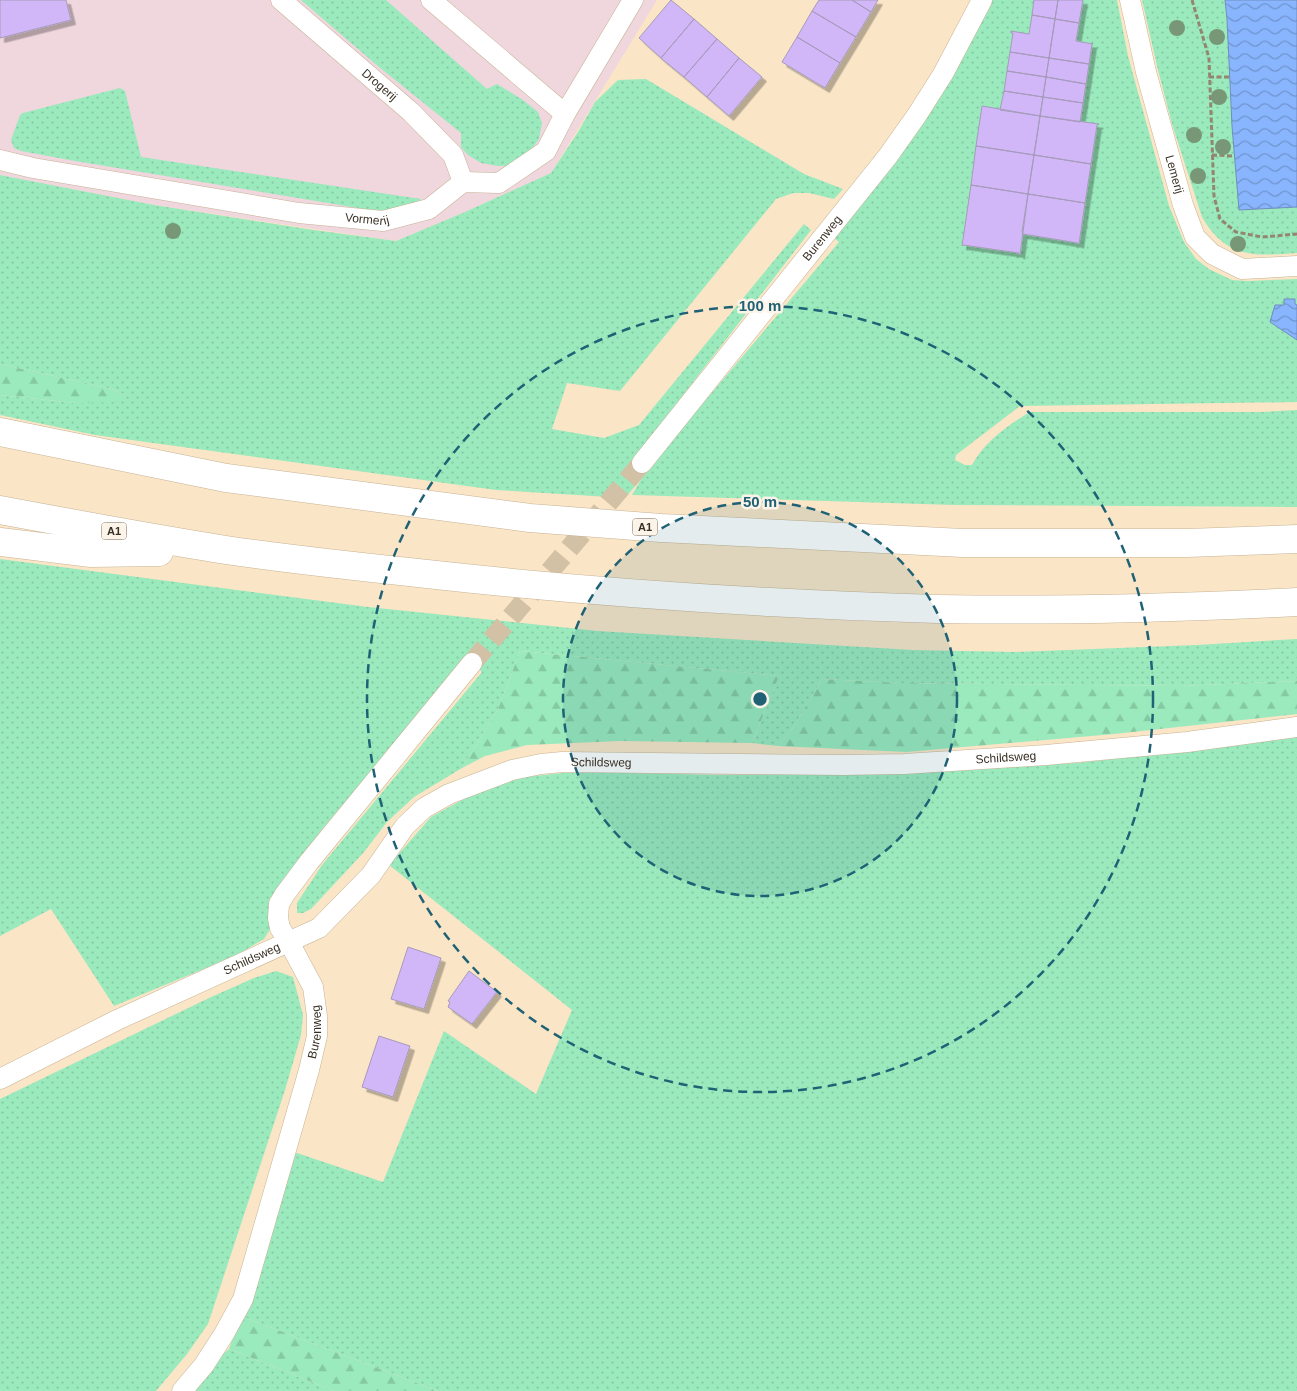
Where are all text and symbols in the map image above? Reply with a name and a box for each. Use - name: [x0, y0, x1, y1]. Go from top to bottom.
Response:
- street label: Drogerij: [359, 66, 400, 104]
- street label: Lemerij: [1162, 153, 1186, 195]
- street label: Vormerij: [344, 210, 390, 228]
- street label: Burenweg: [800, 213, 844, 264]
- text: 100 m: [739, 297, 781, 314]
- text: 50 m: [743, 493, 777, 510]
- road number: A1: [632, 518, 658, 536]
- road number: A1: [102, 522, 126, 540]
- centre of rings: [751, 690, 769, 708]
- street label: Schildsweg: [975, 749, 1037, 766]
- street label: Schildsweg: [571, 755, 632, 770]
- street label: Schildsweg: [221, 940, 282, 978]
- street label: Burenweg: [305, 1004, 324, 1060]

